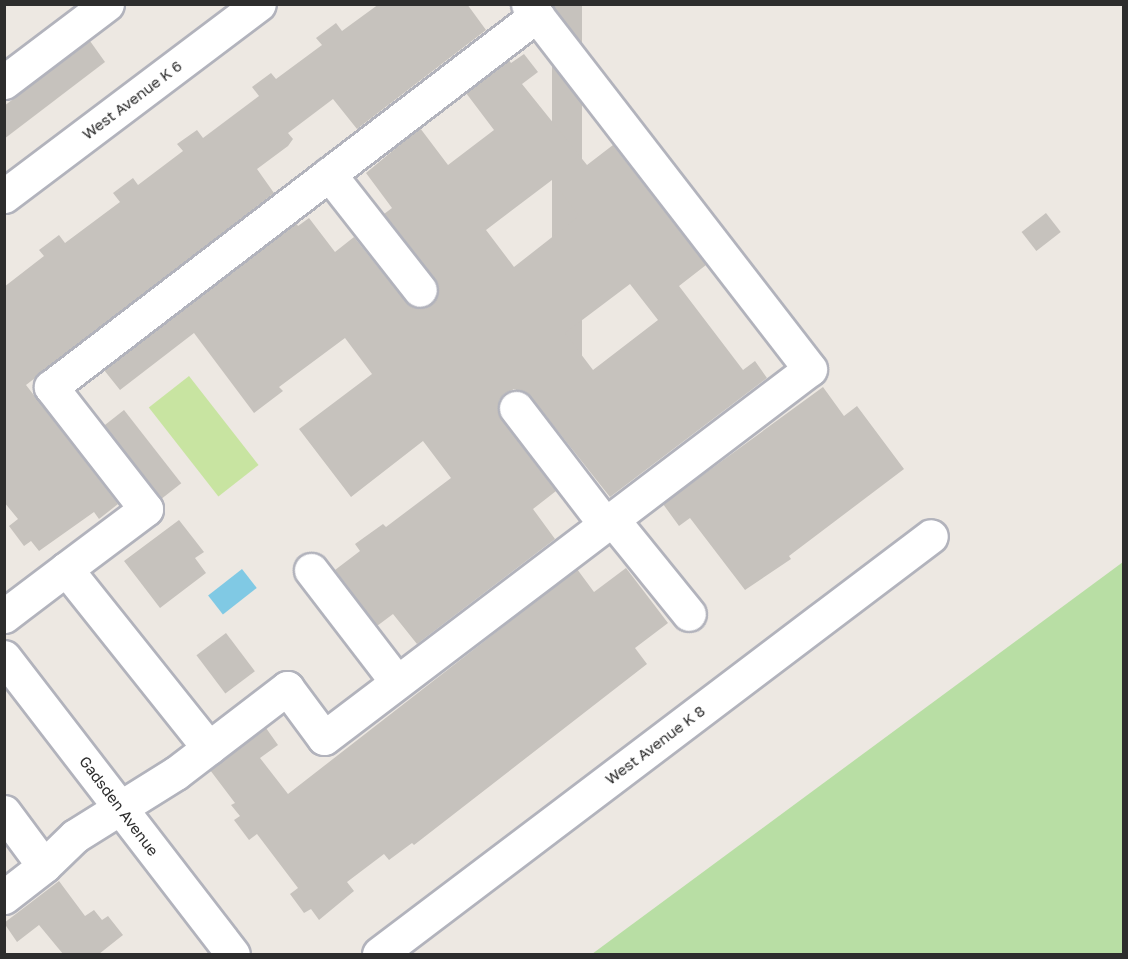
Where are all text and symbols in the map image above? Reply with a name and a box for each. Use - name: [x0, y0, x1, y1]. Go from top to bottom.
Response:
- street label: West Avenue K 6: [79, 57, 185, 143]
- street label: West Avenue K 8: [602, 702, 708, 788]
- street label: Gadsden Avenue: [76, 753, 162, 859]

